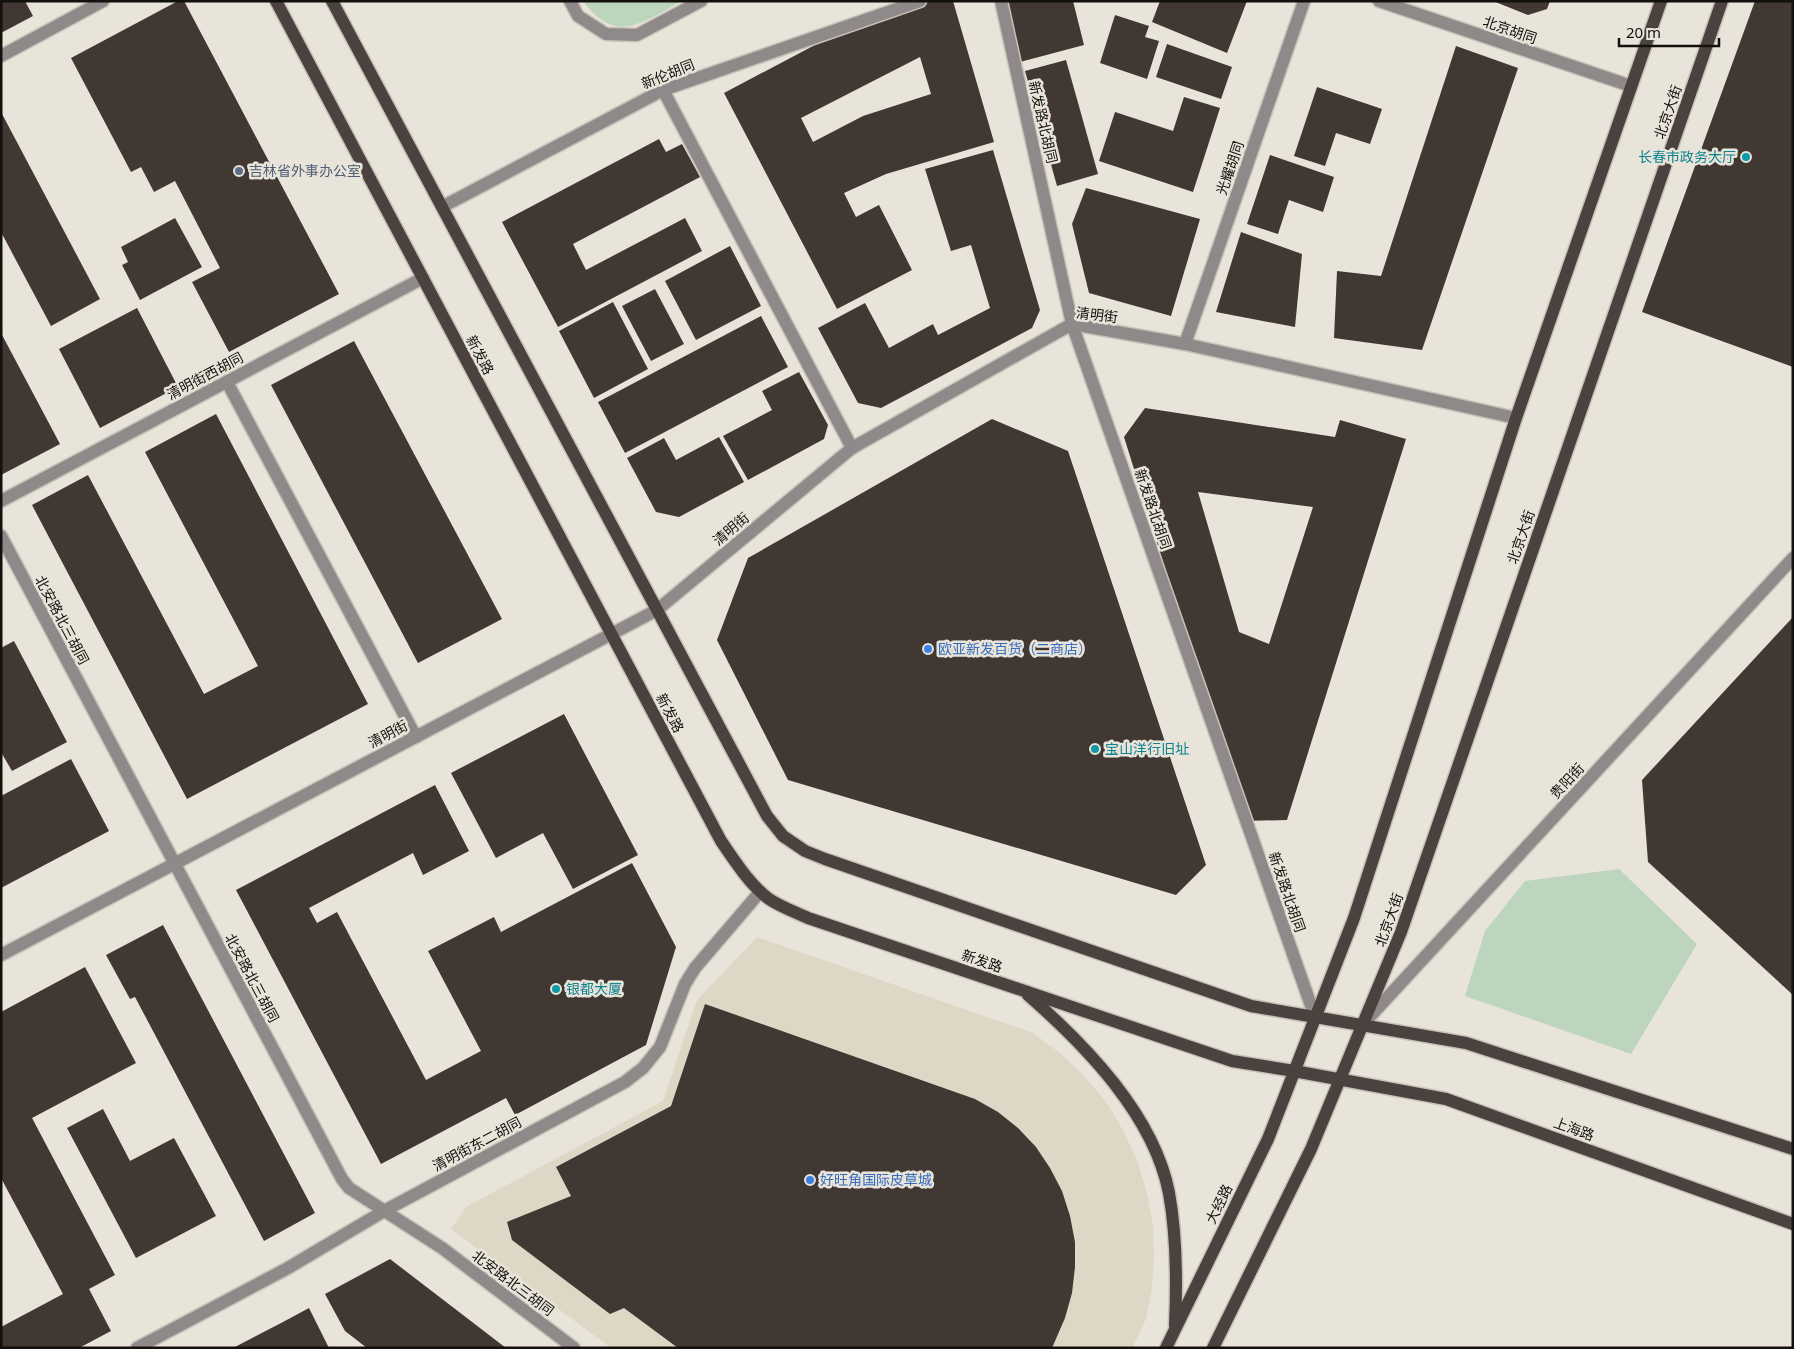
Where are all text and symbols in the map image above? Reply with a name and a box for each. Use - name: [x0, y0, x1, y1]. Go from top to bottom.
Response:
- street label: 北京胡同: [1481, 11, 1540, 48]
- scale bar: [1619, 15, 1719, 47]
- text: 20 m: [1626, 22, 1661, 42]
- street label: 新伦胡同: [638, 54, 697, 93]
- street label: 新发路北胡同: [1025, 79, 1062, 165]
- street label: 北京大街: [1649, 82, 1686, 141]
- street label: 光耀胡同: [1211, 138, 1248, 197]
- place label: 长春市政务大厅: [1638, 147, 1736, 166]
- marker: 长春市政务大厅: [1740, 151, 1752, 163]
- place label: 吉林省外事办公室: [249, 161, 361, 180]
- marker: 吉林省外事办公室: [233, 165, 245, 177]
- street label: 清明街: [1075, 303, 1119, 326]
- street label: 新发路: [462, 332, 499, 378]
- street label: 清明街西胡同: [163, 347, 246, 404]
- street label: 新发路北胡同: [1131, 466, 1176, 552]
- street label: 北京大街: [1502, 507, 1539, 566]
- street label: 清明街: [708, 508, 753, 549]
- street label: 北安路北三胡同: [31, 572, 94, 667]
- place label: 欧亚新发百货（二商店）: [938, 639, 1092, 658]
- marker: 欧亚新发百货（二商店）: [922, 643, 934, 655]
- street label: 新发路: [652, 690, 689, 736]
- street label: 清明街: [365, 715, 411, 752]
- place label: 宝山洋行旧址: [1105, 739, 1189, 758]
- marker: 宝山洋行旧址: [1089, 743, 1101, 755]
- street label: 贵阳街: [1545, 759, 1588, 802]
- street label: 新发路北胡同: [1265, 849, 1310, 935]
- street label: 北京大街: [1370, 890, 1407, 949]
- street label: 北安路北三胡同: [221, 930, 284, 1025]
- street label: 新发路: [959, 945, 1005, 976]
- place label: 银都大厦: [566, 979, 622, 998]
- marker: 银都大厦: [550, 983, 562, 995]
- street label: 清明街东二胡同: [429, 1112, 524, 1175]
- street label: 上海路: [1551, 1112, 1597, 1145]
- place label: 好旺角国际皮草城: [820, 1170, 932, 1189]
- marker: 好旺角国际皮草城: [804, 1174, 816, 1186]
- street label: 大经路: [1201, 1181, 1236, 1227]
- street label: 北安路北三胡同: [468, 1246, 558, 1320]

